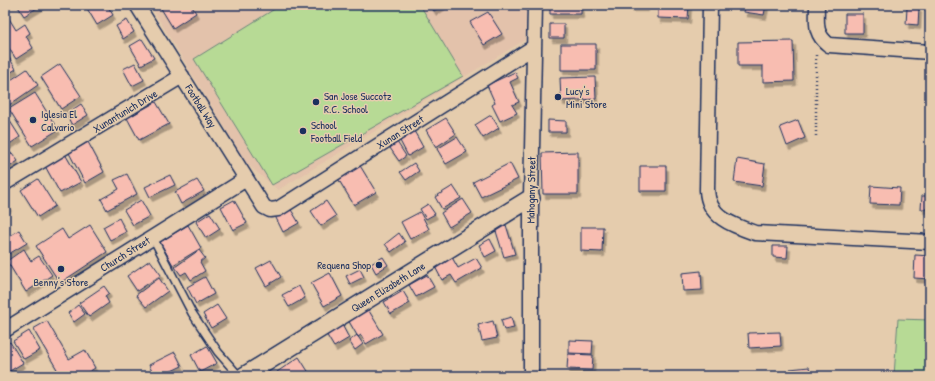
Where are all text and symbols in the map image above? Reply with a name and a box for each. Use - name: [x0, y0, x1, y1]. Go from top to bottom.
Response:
- street label: Football Way: [182, 81, 220, 131]
- place label: Lucy's Mini Store: [566, 84, 607, 111]
- street label: Xunantunich Drive: [90, 86, 160, 136]
- place label: San Jose Succotz R.C. School: [324, 89, 392, 116]
- marker: Lucy's Mini Store: [553, 92, 563, 102]
- marker: San Jose Succotz R.C. School: [311, 97, 321, 107]
- place label: Iglesia El Calvario: [41, 107, 77, 134]
- street label: Xunan Street: [374, 112, 427, 152]
- marker: Iglesia El Calvario: [28, 115, 38, 125]
- place label: School Football Field: [310, 118, 363, 145]
- marker: School Football Field: [298, 126, 308, 136]
- street label: Mahogany Street: [523, 156, 539, 224]
- street label: Church Street: [97, 233, 153, 275]
- place label: Requena Shop: [317, 258, 371, 272]
- street label: Queen Elizabeth Lane: [348, 258, 428, 315]
- marker: Requena Shop: [374, 260, 384, 270]
- marker: Benny's Store: [56, 264, 66, 274]
- place label: Benny's Store: [34, 275, 89, 289]

